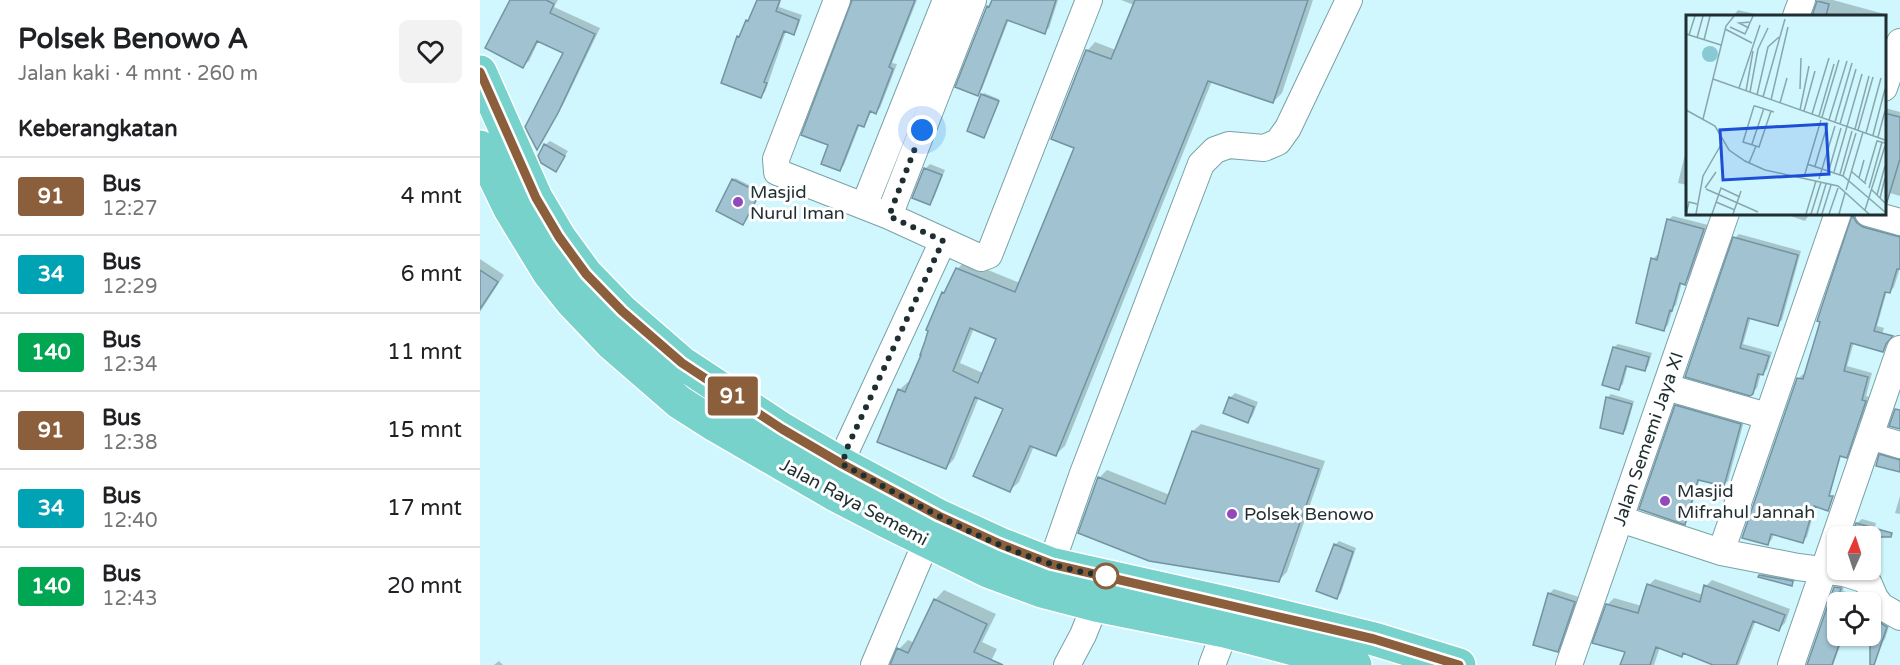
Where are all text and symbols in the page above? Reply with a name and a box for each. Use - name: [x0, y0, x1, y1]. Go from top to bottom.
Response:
- inset map: [1686, 15, 1885, 214]
- button: heart: [399, 20, 462, 83]
- text: Polsek Benowo A: [18, 22, 248, 56]
- text: Jalan kaki · 4 mnt · 260 m: [18, 62, 258, 86]
- your location: [907, 115, 937, 145]
- text: Keberangkatan: [18, 116, 178, 142]
- text: Bus: [102, 171, 141, 197]
- place label: Masjid Nurul Iman: [750, 181, 845, 224]
- text: 4 mnt: [401, 183, 462, 209]
- text: 91: [38, 184, 64, 209]
- marker: Masjid Nurul Iman: [731, 195, 745, 209]
- text: 12:27: [102, 197, 157, 221]
- text: Bus: [102, 249, 141, 275]
- text: 6 mnt: [401, 261, 462, 287]
- text: 34: [38, 262, 64, 287]
- text: 12:29: [102, 275, 157, 299]
- text: Bus: [102, 327, 141, 353]
- text: 11 mnt: [387, 339, 462, 365]
- text: 140: [31, 340, 71, 365]
- street label: Jalan Sememi Jaya XI: [1608, 349, 1688, 529]
- text: 12:34: [102, 353, 157, 377]
- line badge: 91: [706, 376, 760, 416]
- text: 91: [720, 384, 746, 409]
- text: Bus: [102, 405, 141, 431]
- text: 15 mnt: [387, 417, 462, 443]
- text: 91: [38, 418, 64, 443]
- text: 12:38: [102, 431, 157, 455]
- street label: Jalan Raya Sememi: [776, 454, 932, 550]
- place label: Masjid Mifrahul Jannah: [1677, 480, 1815, 523]
- text: Bus: [102, 483, 141, 509]
- marker: Masjid Mifrahul Jannah: [1658, 494, 1672, 508]
- text: 17 mnt: [387, 495, 462, 521]
- text: 34: [38, 496, 64, 521]
- place label: Polsek Benowo: [1244, 503, 1374, 525]
- marker: Polsek Benowo: [1225, 507, 1239, 521]
- text: 12:40: [102, 509, 157, 533]
- north arrow: [1827, 526, 1881, 580]
- map controls: [1827, 526, 1881, 646]
- text: Bus: [102, 561, 141, 587]
- unlabelled marker: [1093, 563, 1119, 589]
- text: 20 mnt: [387, 573, 462, 599]
- text: 140: [31, 574, 71, 599]
- text: 12:43: [102, 587, 157, 611]
- button: locate: [1827, 592, 1881, 646]

